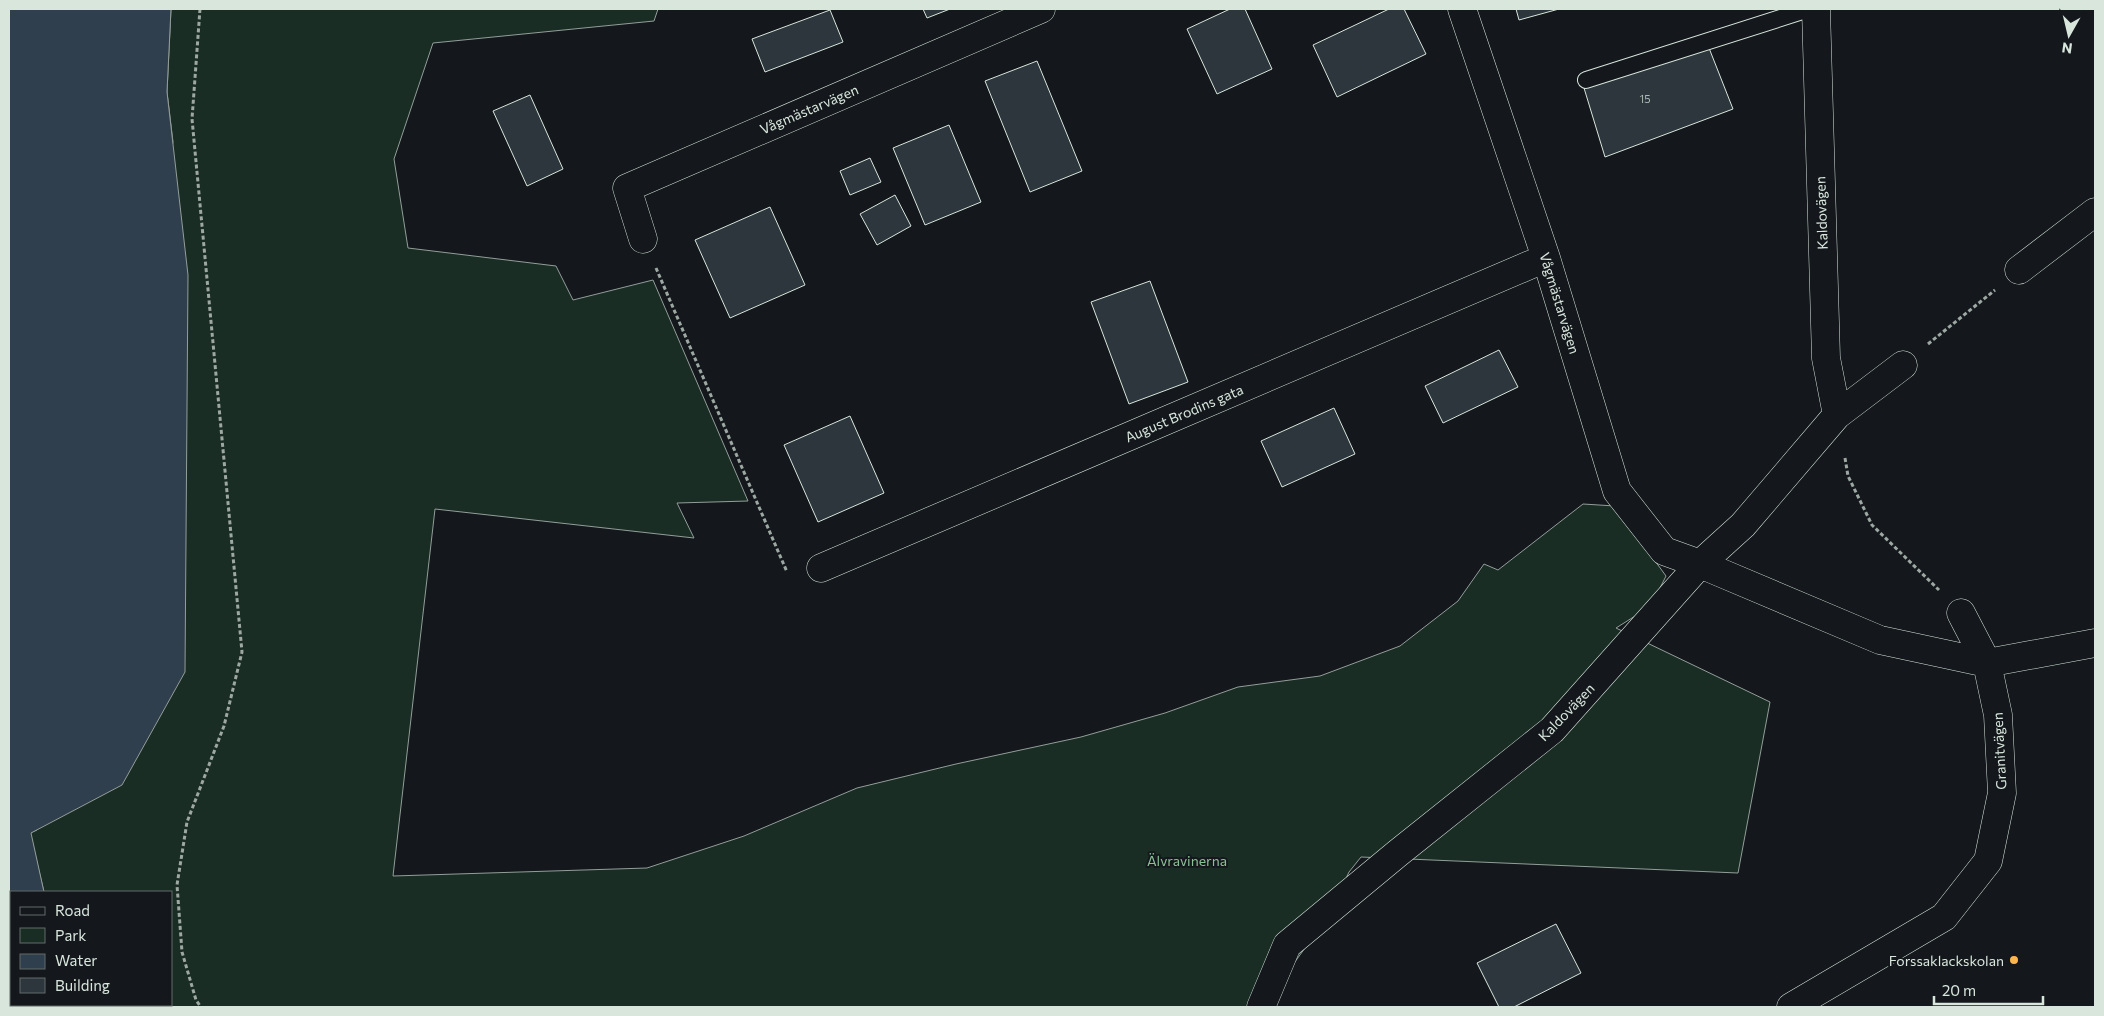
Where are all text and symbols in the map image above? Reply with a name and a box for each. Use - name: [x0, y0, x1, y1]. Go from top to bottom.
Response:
- north arrow: [2044, 10, 2094, 60]
- text: N: [2061, 39, 2074, 58]
- street label: Vågmästarvägen: [757, 81, 861, 137]
- house number: 15: [1639, 92, 1651, 105]
- street label: Kaldovägen: [1811, 176, 1831, 250]
- street label: Vågmästarvägen: [1536, 250, 1584, 356]
- street label: August Brodins gata: [1122, 380, 1246, 446]
- street label: Kaldovägen: [1534, 680, 1598, 744]
- street label: Granitvägen: [1988, 712, 2010, 790]
- park label: Älvravinerna: [1147, 852, 1227, 869]
- legend: [10, 891, 172, 1006]
- text: Road: [55, 901, 90, 919]
- text: Park: [55, 926, 86, 944]
- text: Water: [55, 951, 97, 969]
- place label: Forssaklackskolan: [1889, 952, 2004, 969]
- marker: Forssaklackskolan: [2008, 954, 2020, 966]
- scale bar: [1934, 974, 2043, 1006]
- text: Building: [55, 976, 110, 994]
- text: 20 m: [1942, 981, 1976, 999]

